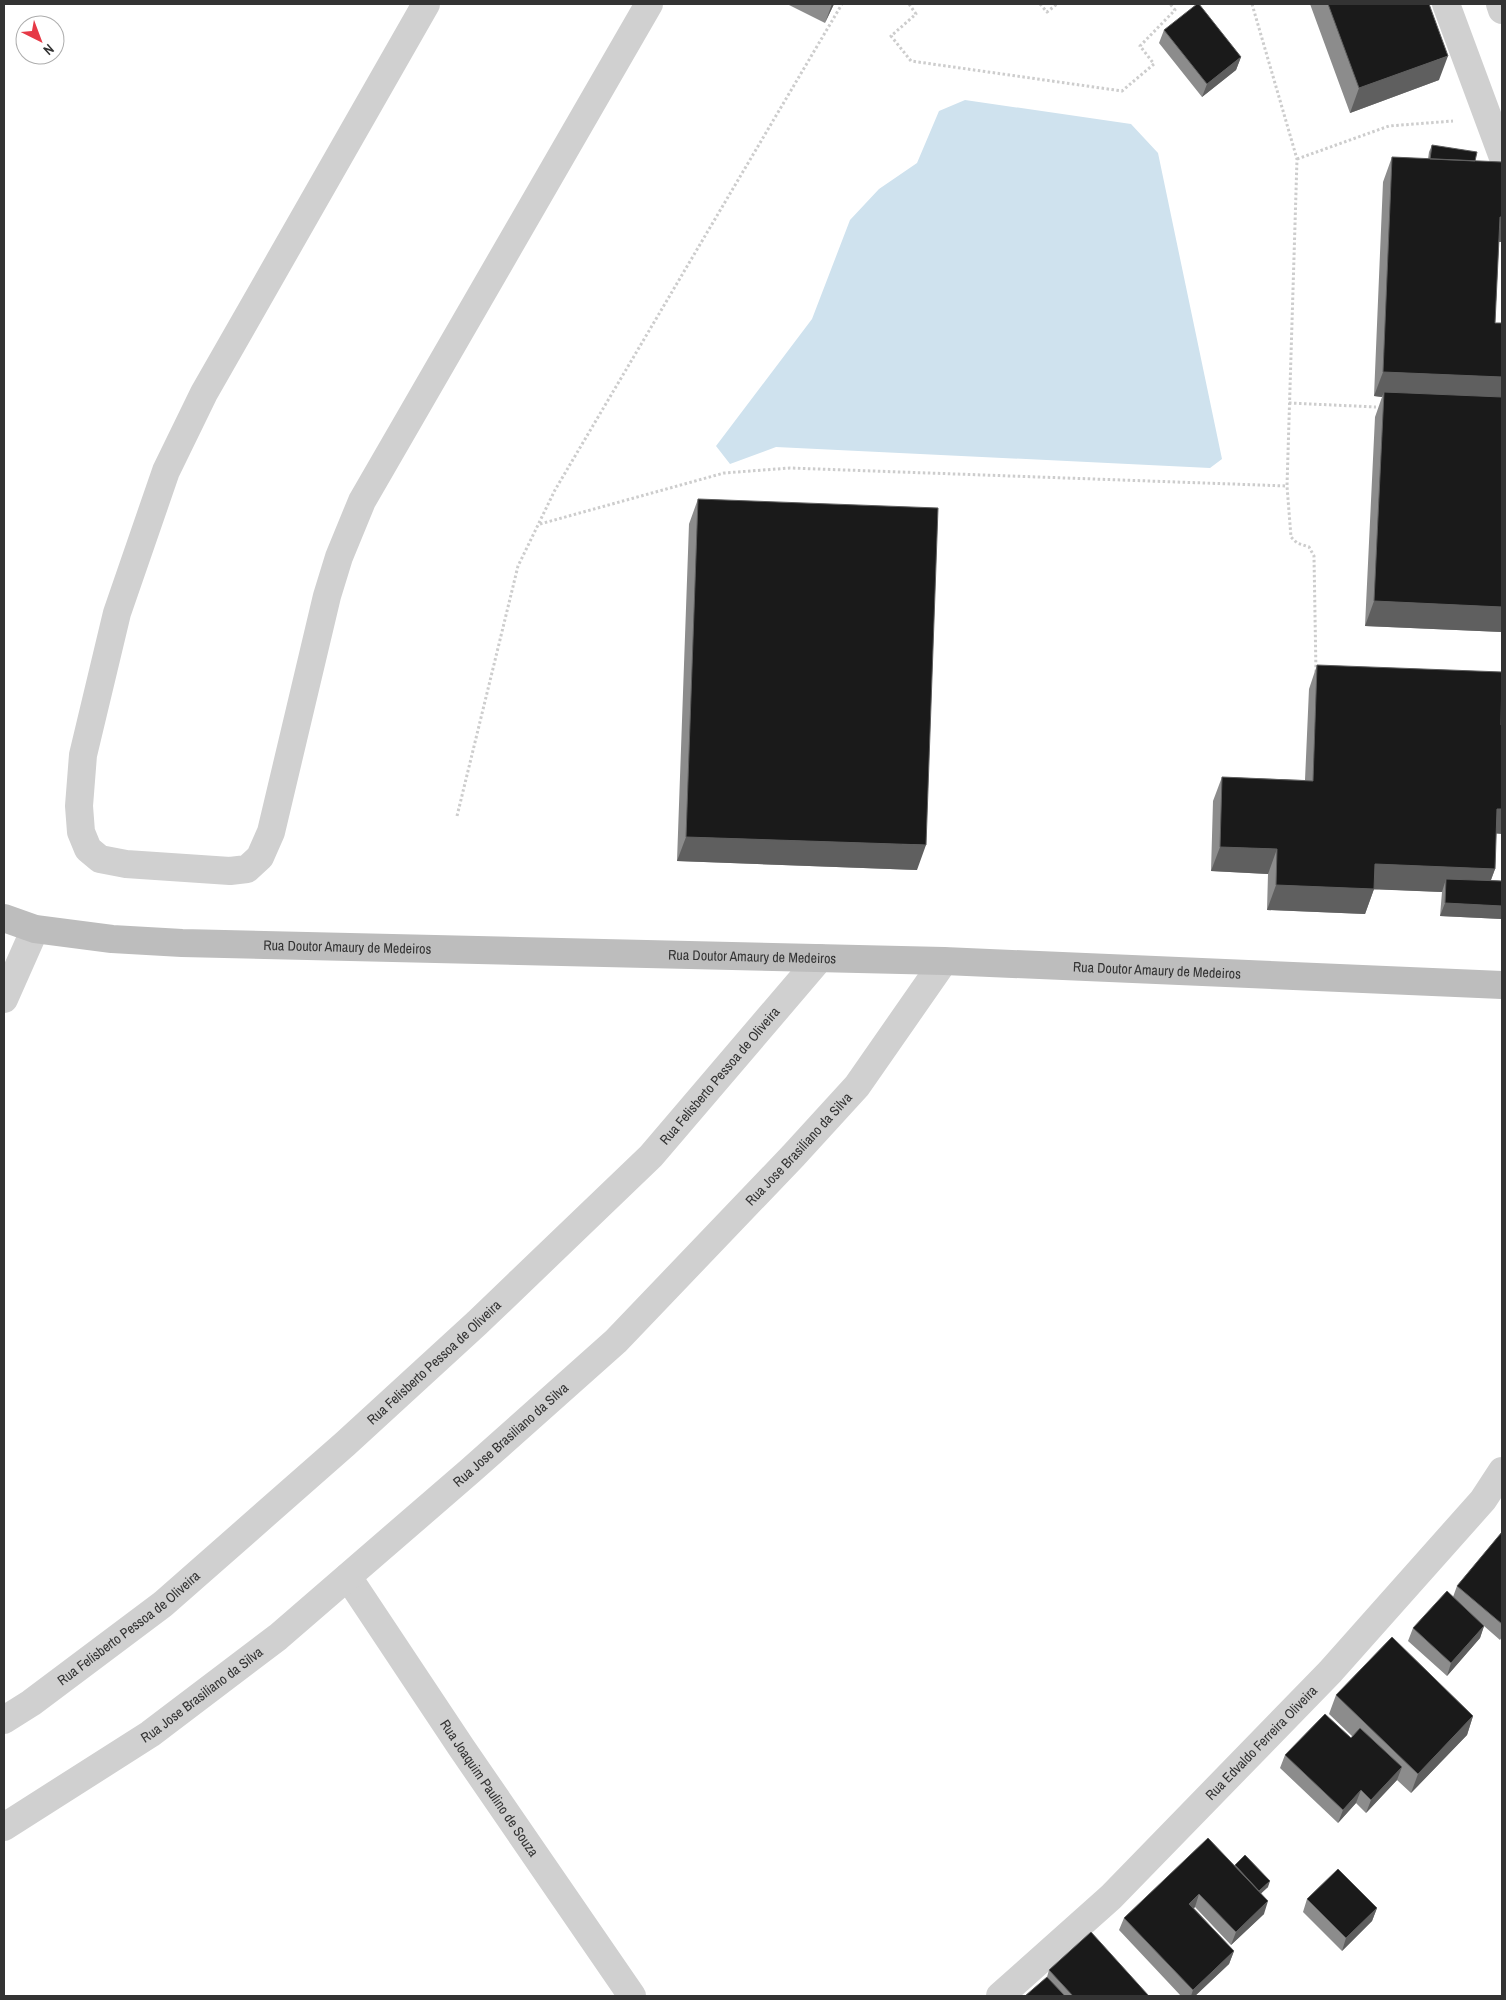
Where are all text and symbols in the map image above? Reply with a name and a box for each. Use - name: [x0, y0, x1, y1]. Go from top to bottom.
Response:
- north arrow: [15, 15, 65, 65]
- text: N: [40, 40, 58, 59]
- street label: Rua Doutor Amaury de Medeiros: [263, 936, 432, 958]
- street label: Rua Doutor Amaury de Medeiros: [668, 945, 837, 967]
- street label: Rua Doutor Amaury de Medeiros: [1073, 958, 1242, 983]
- street label: Rua Felisberto Pessoa de Oliveira: [656, 1003, 784, 1148]
- street label: Rua Jose Brasiliano da Silva: [741, 1088, 856, 1209]
- street label: Rua Felisberto Pessoa de Oliveira: [363, 1296, 505, 1428]
- street label: Rua Jose Brasiliano da Silva: [449, 1378, 573, 1491]
- street label: Rua Felisberto Pessoa de Oliveira: [54, 1566, 204, 1689]
- street label: Rua Jose Brasiliano da Silva: [137, 1642, 267, 1747]
- street label: Rua Edvaldo Ferreira Oliveira: [1201, 1681, 1321, 1804]
- street label: Rua Joaquim Paulino de Souza: [436, 1716, 543, 1861]

